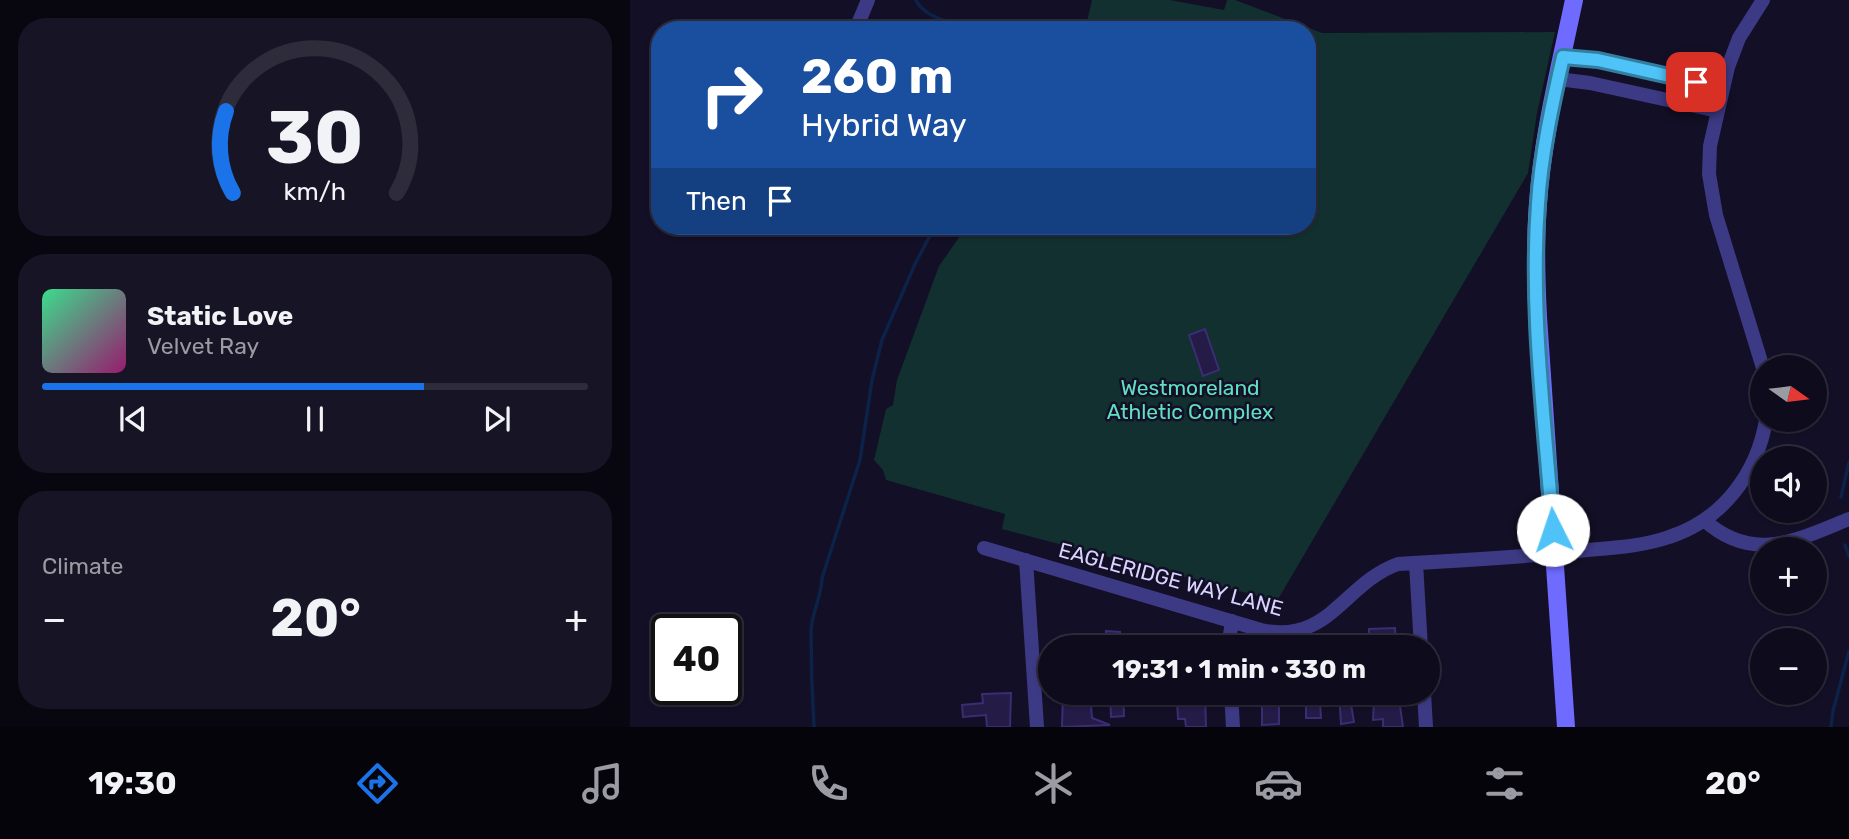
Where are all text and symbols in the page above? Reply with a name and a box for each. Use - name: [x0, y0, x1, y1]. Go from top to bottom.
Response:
- text: 260 m: [801, 47, 953, 105]
- icon: right: [686, 49, 777, 140]
- pin: [1666, 52, 1726, 112]
- icon: arrive: [1677, 63, 1715, 101]
- text: 30: [266, 96, 364, 182]
- text: Hybrid Way: [801, 106, 967, 144]
- text: km/h: [284, 177, 346, 206]
- icon: arrive: [761, 182, 799, 220]
- text: Then: [686, 186, 747, 217]
- text: Static Love: [147, 301, 293, 332]
- text: Velvet Ray: [147, 332, 259, 360]
- north arrow: [1750, 355, 1827, 432]
- map controls: [1750, 355, 1827, 705]
- park label: Westmoreland Athletic Complex: [1107, 375, 1273, 424]
- icon: previous: [114, 400, 152, 438]
- icon: pause: [296, 400, 334, 438]
- icon: next: [478, 400, 516, 438]
- button: sound: [1750, 446, 1827, 523]
- position arrow: [1516, 493, 1590, 567]
- street label: EAGLERIDGE WAY LANE: [1056, 537, 1286, 621]
- button: +: [1750, 537, 1827, 614]
- text: Climate: [42, 552, 123, 580]
- text: 20°: [270, 587, 361, 649]
- text: −: [42, 596, 67, 642]
- text: +: [564, 596, 588, 642]
- speed limit sign: 40: [651, 614, 742, 705]
- button: −: [1750, 628, 1827, 705]
- text: 19:31 · 1 min · 330 m: [1112, 654, 1366, 685]
- icon: directions: [353, 759, 402, 808]
- icon: music: [578, 759, 627, 808]
- icon: phone: [804, 759, 853, 808]
- icon: climate: [1029, 759, 1078, 808]
- icon: car: [1254, 759, 1303, 808]
- icon: filters: [1480, 759, 1529, 808]
- text: 19:30: [88, 764, 177, 802]
- text: 20°: [1705, 764, 1761, 802]

